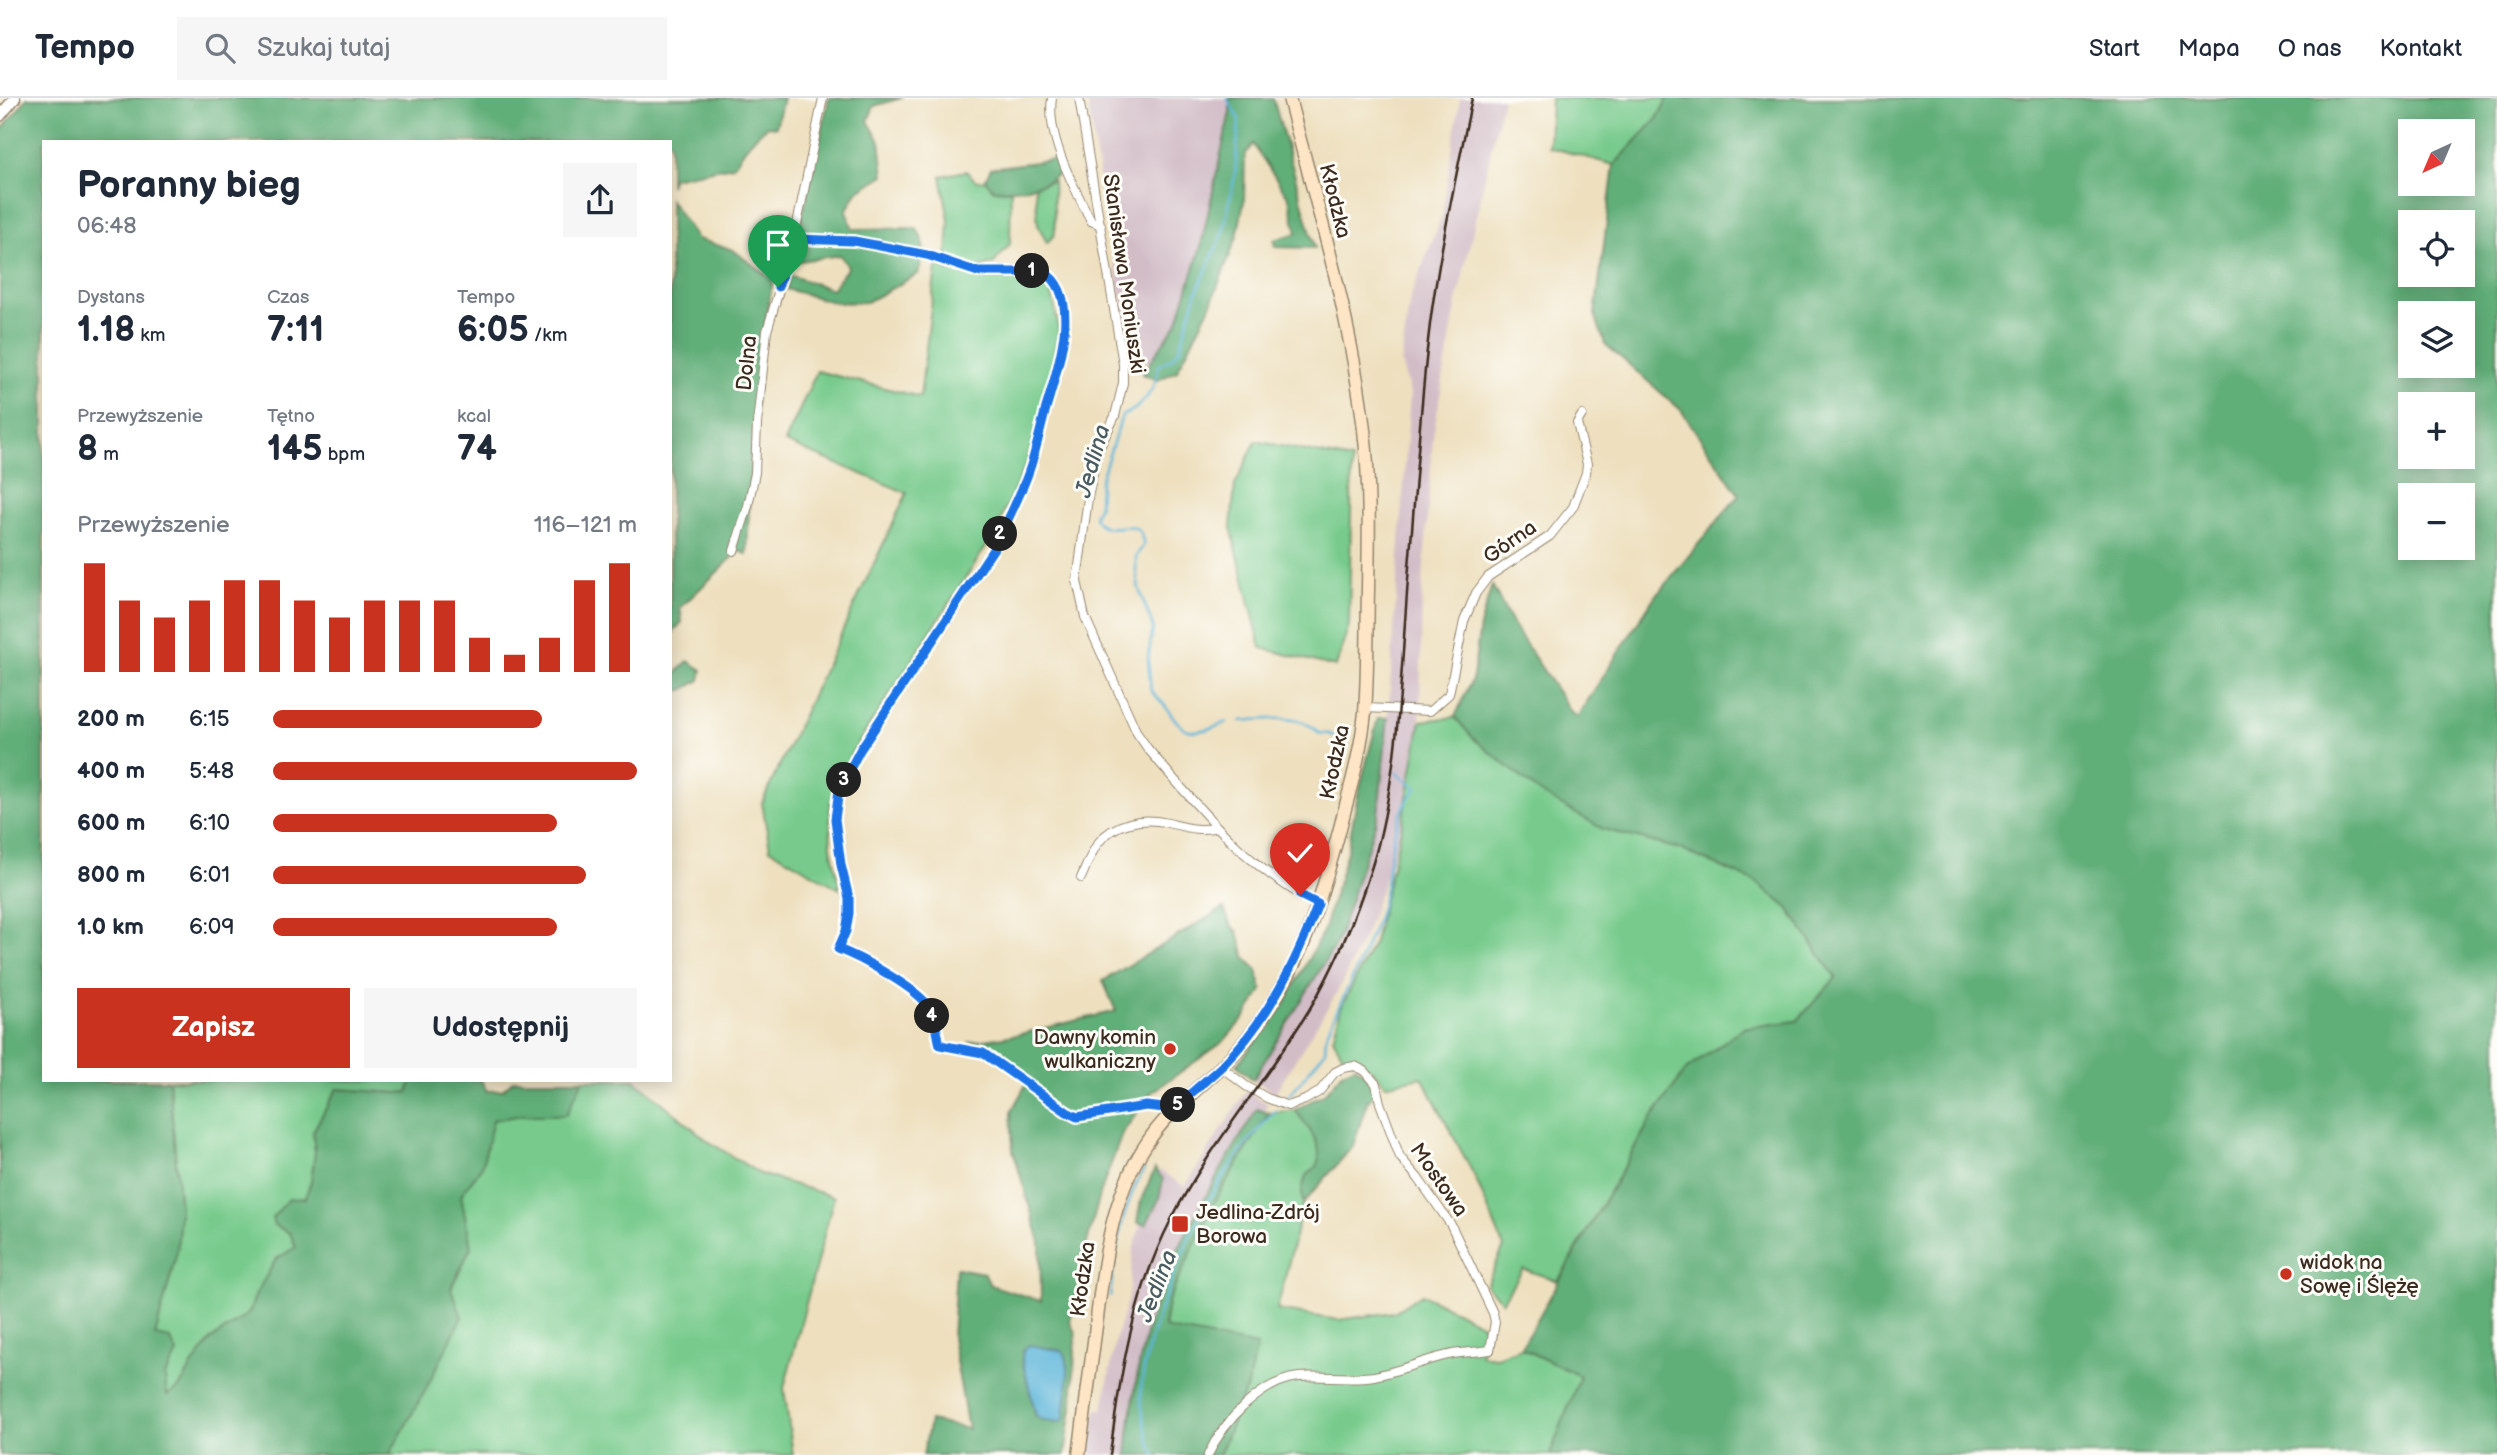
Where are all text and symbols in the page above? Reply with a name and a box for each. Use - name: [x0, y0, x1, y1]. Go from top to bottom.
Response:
- search box: [177, 17, 667, 80]
- text: Tempo: [35, 28, 135, 68]
- icon: search: [201, 29, 239, 67]
- text: Szukaj tutaj: [257, 33, 390, 64]
- text: Start: [2089, 34, 2140, 63]
- text: Mapa: [2178, 34, 2240, 63]
- text: O nas: [2278, 34, 2342, 63]
- text: Kontakt: [2380, 34, 2462, 63]
- north arrow: [2398, 119, 2474, 196]
- map controls: [2398, 119, 2475, 560]
- street label: Kłodzka: [1314, 161, 1356, 241]
- text: Poranny bieg: [77, 163, 301, 208]
- button: share: [563, 163, 637, 237]
- street label: Stanisława Moniuszki: [1098, 172, 1150, 376]
- button: locate: [2398, 210, 2475, 287]
- text: 06:48: [77, 212, 137, 240]
- pin: [748, 215, 808, 287]
- icon: arrive: [759, 226, 797, 264]
- pin: 1: [1014, 254, 1050, 288]
- text: 1: [1028, 259, 1036, 282]
- text: Dystans: [77, 286, 145, 309]
- text: Czas: [267, 286, 310, 309]
- text: Tempo: [457, 286, 515, 309]
- button: layers: [2398, 301, 2475, 378]
- text: 1.18: [77, 309, 135, 352]
- text: 7:11: [267, 309, 324, 352]
- text: 6:05: [457, 309, 529, 352]
- text: km: [135, 324, 165, 347]
- text: /km: [529, 324, 567, 347]
- street label: Dolna: [732, 334, 762, 392]
- button: +: [2398, 392, 2475, 469]
- text: Przewyższenie: [77, 405, 203, 428]
- text: Tętno: [267, 405, 315, 428]
- text: kcal: [457, 405, 491, 428]
- water label: Jedlina: [1069, 421, 1117, 502]
- text: 8: [77, 428, 98, 471]
- text: 145: [267, 428, 323, 471]
- text: 74: [457, 428, 497, 471]
- text: m: [98, 443, 119, 466]
- text: bpm: [323, 443, 365, 466]
- button: −: [2398, 483, 2475, 560]
- text: Przewyższenie: [77, 511, 230, 539]
- text: 116–121 m: [534, 511, 637, 539]
- street label: Górna: [1479, 515, 1541, 569]
- pin: 2: [982, 516, 1018, 551]
- text: 2: [994, 522, 1005, 545]
- text: 200 m: [77, 705, 145, 733]
- text: 6:15: [189, 705, 230, 733]
- street label: Kłodzka: [1315, 722, 1355, 802]
- text: 400 m: [77, 757, 145, 785]
- text: 5:48: [189, 757, 234, 785]
- pin: 3: [826, 762, 862, 798]
- text: 3: [838, 768, 849, 791]
- text: 600 m: [77, 809, 145, 837]
- text: 6:10: [189, 809, 230, 837]
- pin: [1270, 823, 1330, 895]
- icon: check: [1281, 834, 1319, 872]
- text: 800 m: [77, 861, 145, 889]
- text: 6:01: [189, 861, 230, 889]
- text: 1.0 km: [77, 913, 144, 941]
- text: 6:09: [189, 913, 235, 941]
- button: Zapisz: [77, 988, 350, 1068]
- button: Udostępnij: [364, 988, 637, 1068]
- pin: 4: [914, 998, 950, 1034]
- text: 4: [926, 1004, 937, 1027]
- place label: Dawny komin wulkaniczny: [1033, 1025, 1157, 1074]
- marker: Dawny komin wulkaniczny: [1162, 1041, 1178, 1057]
- pin: 5: [1160, 1088, 1196, 1122]
- text: 5: [1172, 1093, 1183, 1116]
- street label: Mostowa: [1405, 1138, 1473, 1222]
- place label: Jedlina-Zdrój Borowa: [1196, 1200, 1320, 1249]
- marker: Jedlina-Zdrój Borowa: [1170, 1214, 1190, 1234]
- street label: Kłodzka: [1065, 1240, 1101, 1318]
- water label: Jedlina: [1130, 1246, 1183, 1327]
- place label: widok na Sowę i Ślężę: [2300, 1250, 2419, 1299]
- marker: widok na Sowę i Ślężę: [2278, 1266, 2294, 1282]

